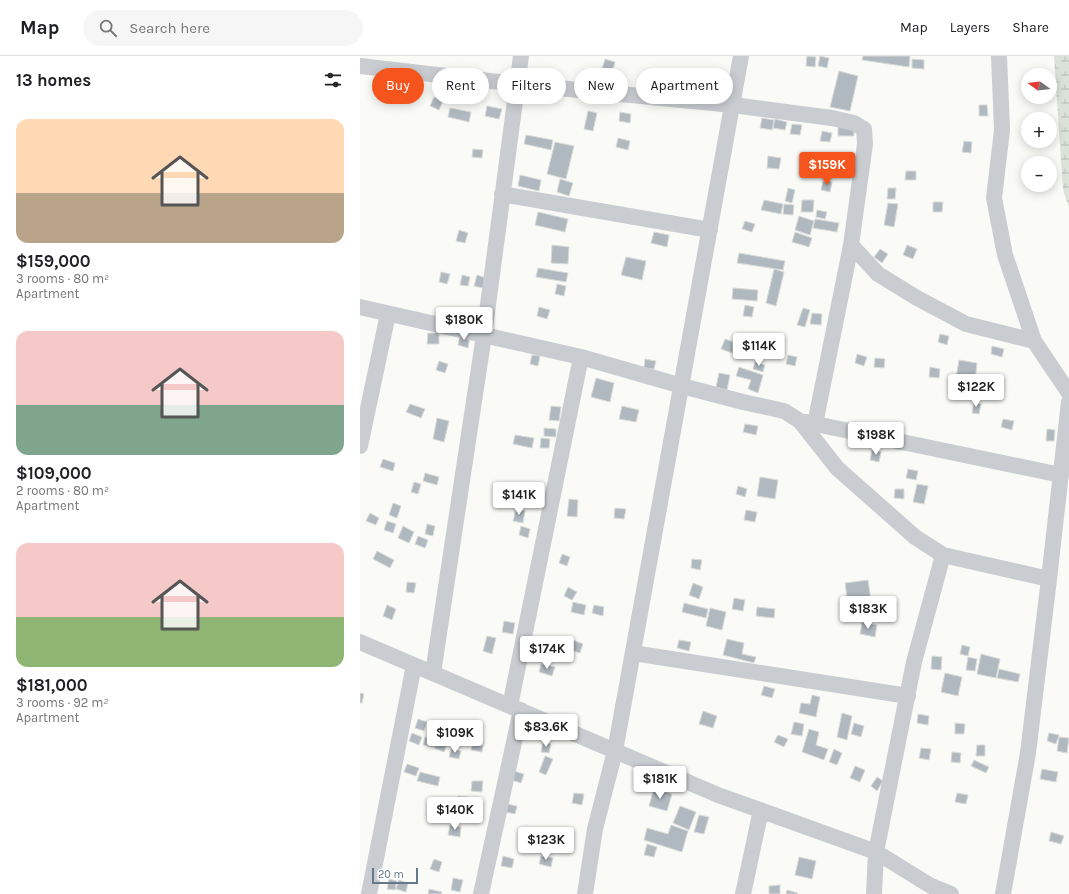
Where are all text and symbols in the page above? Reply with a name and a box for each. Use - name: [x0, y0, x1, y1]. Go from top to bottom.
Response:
- search box: [83, 10, 363, 46]
- text: Map: [20, 17, 59, 39]
- icon: search: [97, 17, 119, 39]
- text: Search here: [129, 19, 210, 37]
- text: Map: [900, 19, 928, 36]
- text: Layers: [950, 19, 990, 36]
- text: Share: [1012, 19, 1049, 36]
- chip: Buy: [372, 68, 424, 104]
- chip: Rent: [432, 68, 489, 104]
- chip: Filters: [497, 68, 566, 104]
- chip: New: [574, 68, 628, 104]
- chip: Apartment: [636, 68, 733, 104]
- north arrow: [1021, 68, 1057, 104]
- map controls: [1021, 68, 1057, 192]
- icon: filters: [322, 69, 344, 91]
- text: 13 homes: [16, 70, 91, 90]
- button: +: [1021, 112, 1057, 148]
- icon: home: [144, 145, 216, 217]
- pin: $159K: [799, 152, 855, 186]
- button: −: [1021, 156, 1057, 192]
- text: $159K: [808, 157, 846, 172]
- text: $159,000: [16, 251, 91, 271]
- text: 3 rooms · 80 m²: [16, 271, 109, 286]
- text: Apartment: [16, 286, 79, 301]
- pin: $180K: [436, 307, 492, 341]
- text: $180K: [445, 312, 483, 327]
- pin: $114K: [731, 333, 787, 367]
- text: $114K: [742, 338, 776, 353]
- icon: home: [144, 357, 216, 429]
- pin: $122K: [948, 374, 1004, 408]
- text: $122K: [957, 379, 995, 394]
- pin: $198K: [848, 422, 904, 456]
- text: $198K: [857, 427, 895, 442]
- text: $109,000: [16, 463, 91, 483]
- pin: $141K: [491, 482, 547, 516]
- text: 2 rooms · 80 m²: [16, 483, 109, 498]
- text: $141K: [502, 487, 536, 502]
- text: Apartment: [16, 498, 79, 513]
- icon: home: [144, 569, 216, 641]
- pin: $183K: [840, 596, 896, 630]
- text: $183K: [849, 601, 887, 616]
- pin: $174K: [519, 636, 575, 670]
- text: $174K: [529, 641, 565, 656]
- text: $181,000: [16, 675, 87, 695]
- text: 3 rooms · 92 m²: [16, 695, 109, 710]
- text: Apartment: [16, 710, 79, 725]
- pin: $83.6K: [513, 714, 579, 748]
- text: $83.6K: [524, 719, 568, 734]
- pin: $109K: [427, 720, 483, 754]
- text: $109K: [436, 725, 474, 740]
- pin: $181K: [632, 766, 688, 800]
- text: $181K: [642, 771, 678, 786]
- pin: $140K: [427, 797, 483, 831]
- text: $140K: [436, 802, 474, 817]
- pin: $123K: [518, 827, 574, 861]
- text: $123K: [527, 832, 565, 847]
- scale bar: [372, 866, 418, 885]
- text: 20 m: [378, 868, 404, 881]

